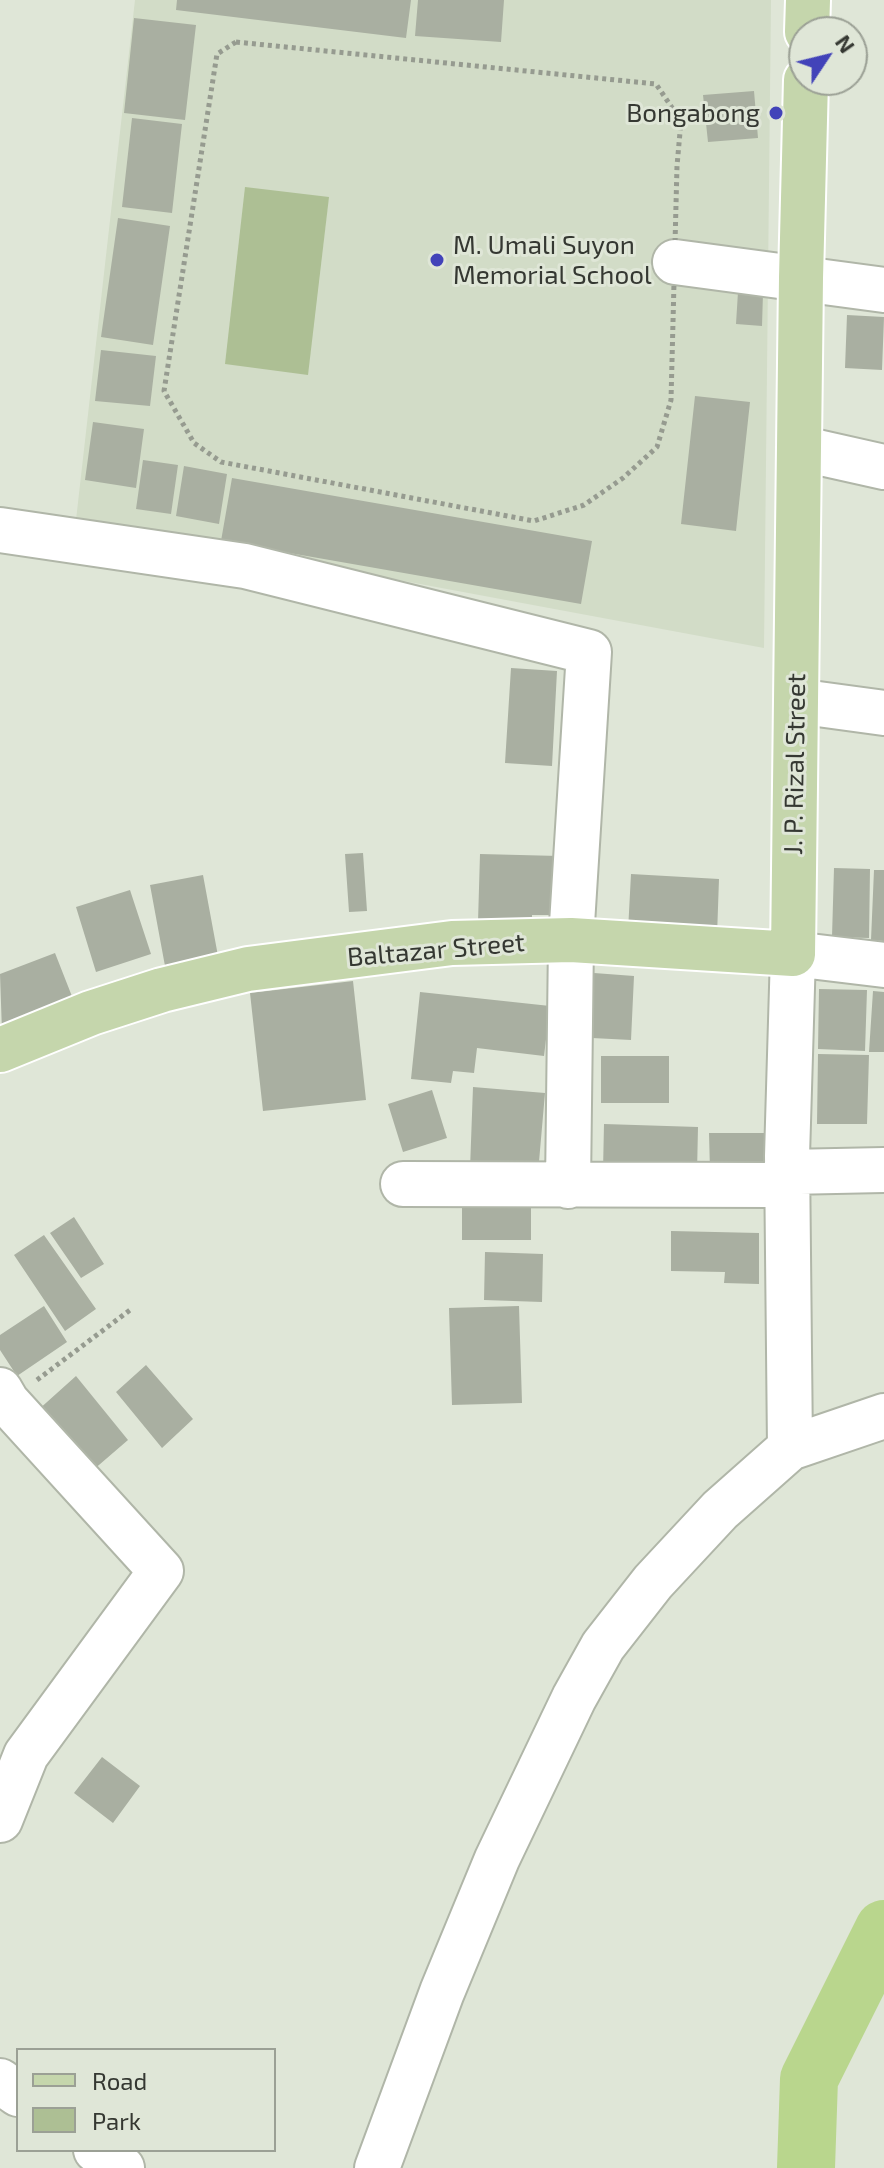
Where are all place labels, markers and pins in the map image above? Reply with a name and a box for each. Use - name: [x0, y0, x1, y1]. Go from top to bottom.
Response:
- place label: Bongabong: [626, 97, 760, 129]
- marker: Bongabong: [767, 104, 785, 122]
- place label: M. Umali Suyon Memorial School: [453, 229, 652, 290]
- marker: M. Umali Suyon Memorial School: [428, 251, 446, 269]

